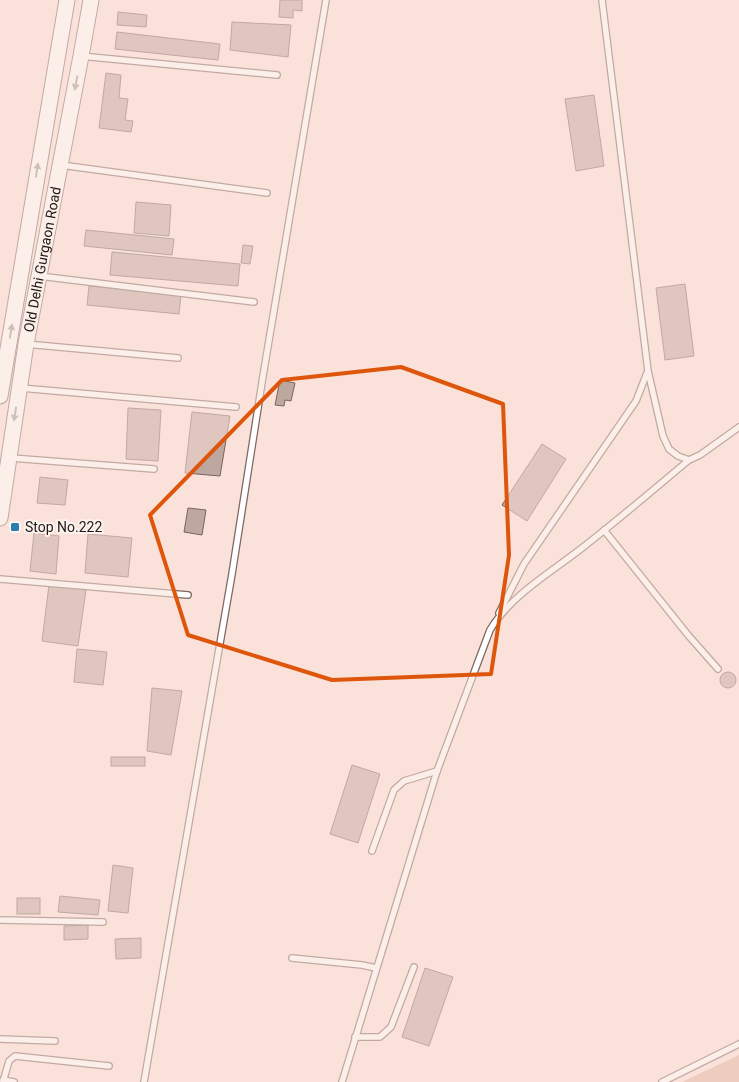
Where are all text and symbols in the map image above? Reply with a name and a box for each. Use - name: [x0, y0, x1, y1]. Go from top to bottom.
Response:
- one-way arrow: [72, 75, 80, 91]
- one-way arrow: [34, 162, 42, 178]
- street label: Old Delhi Gurgaon Road: [20, 185, 64, 334]
- one-way arrow: [7, 322, 15, 338]
- one-way arrow: [11, 407, 19, 423]
- place label: Stop No.222: [25, 519, 102, 535]
- marker: Stop No.222: [9, 521, 21, 533]

